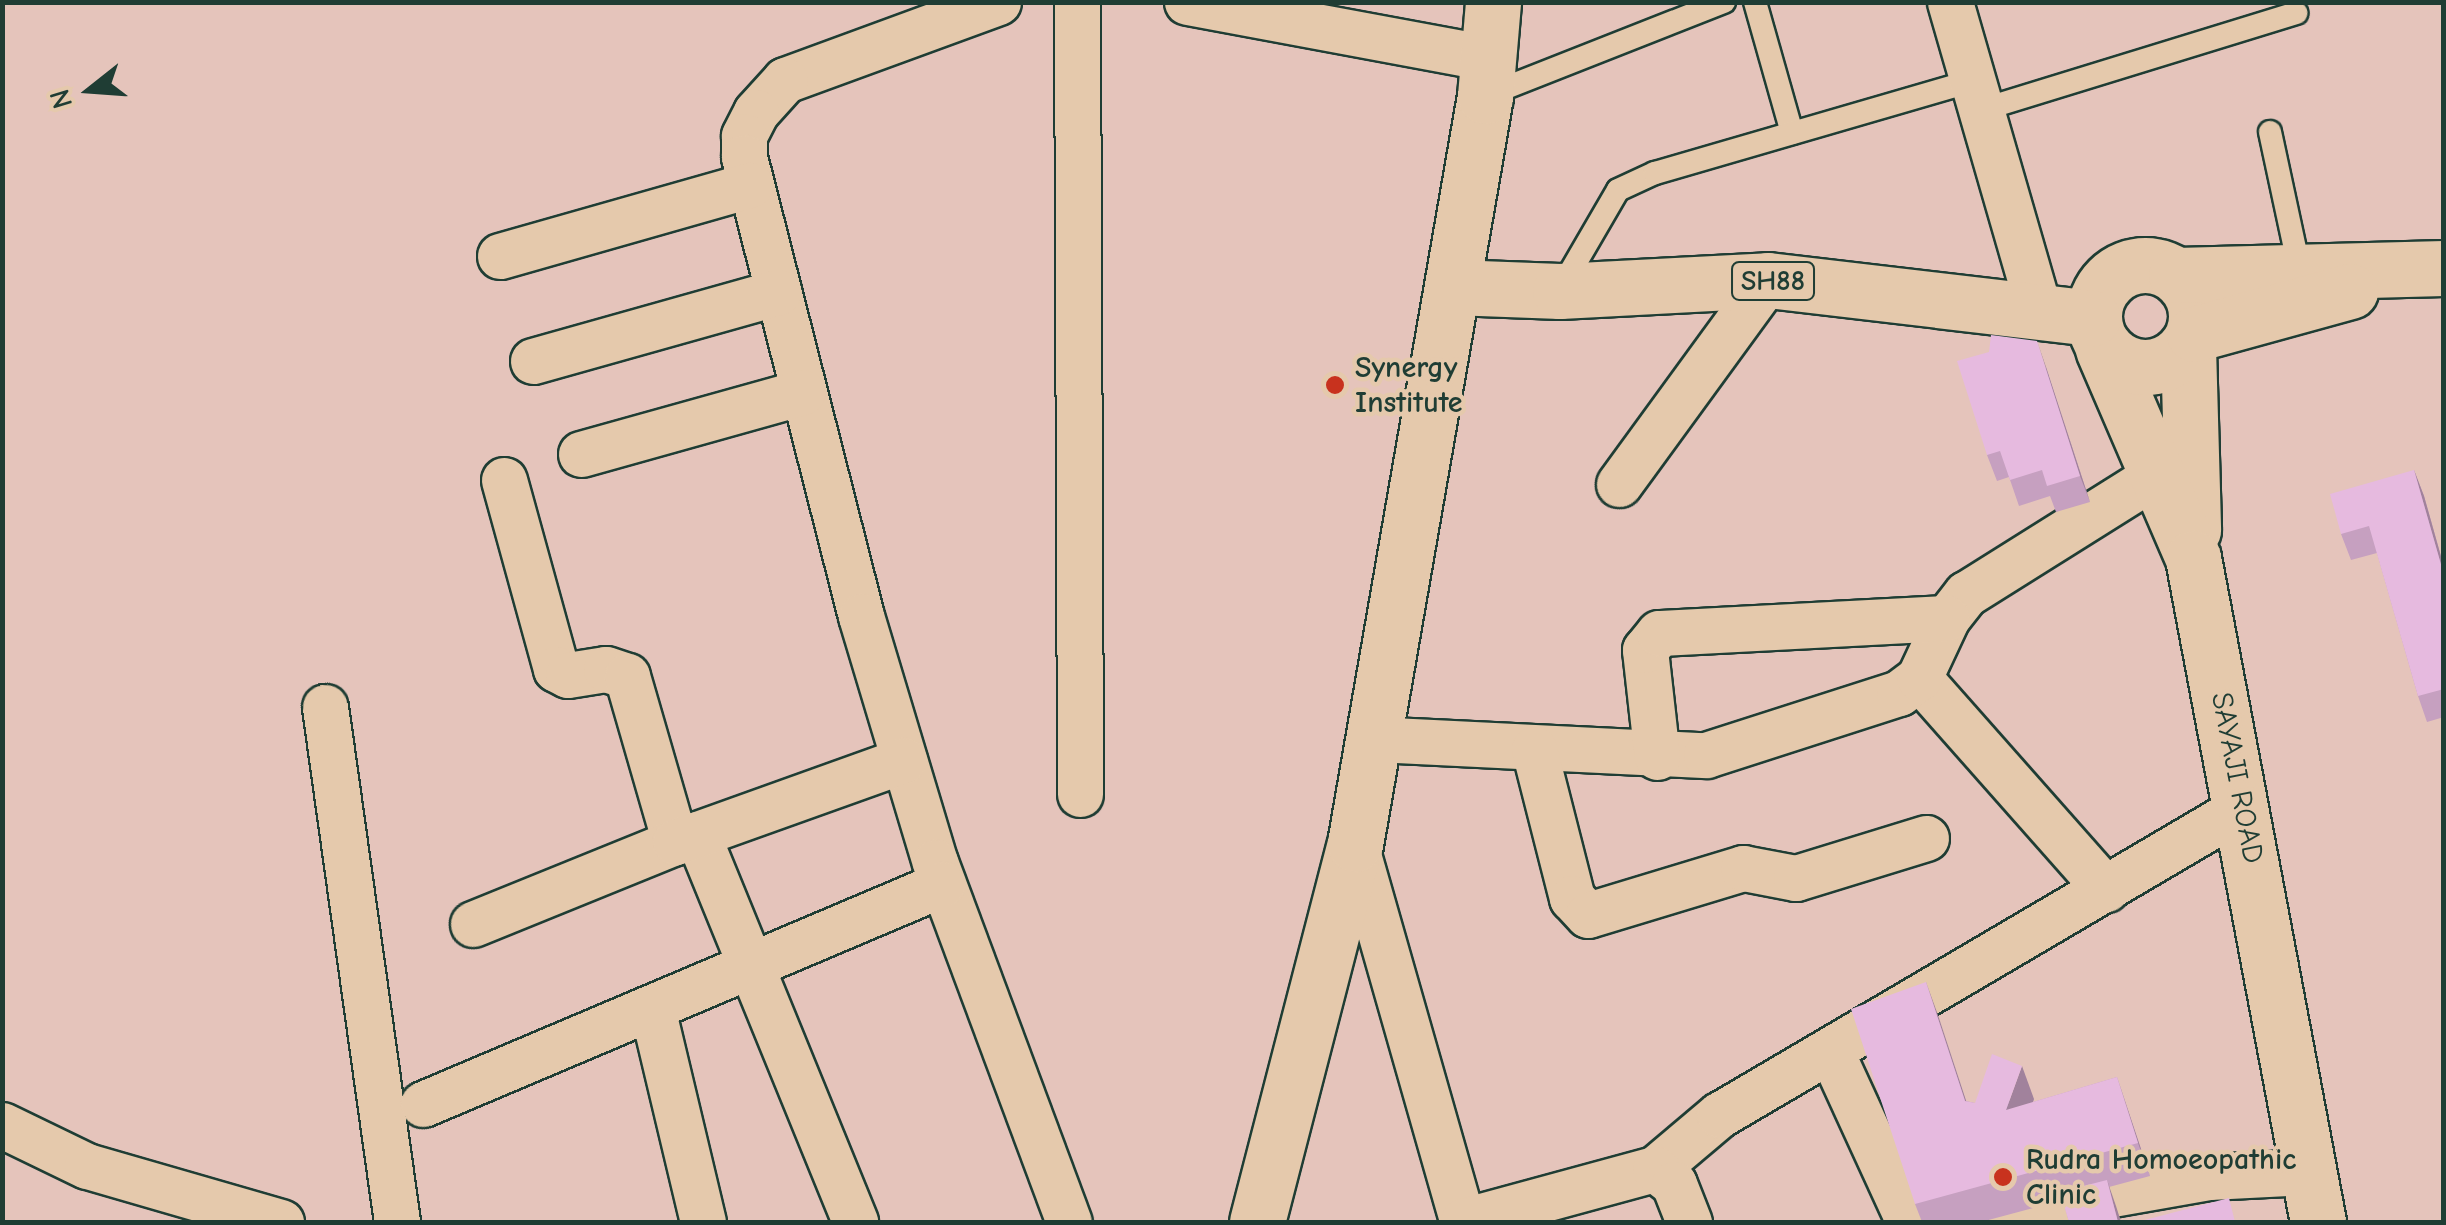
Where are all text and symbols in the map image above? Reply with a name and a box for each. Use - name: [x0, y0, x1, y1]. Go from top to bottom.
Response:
- north arrow: [40, 40, 140, 140]
- text: N: [43, 85, 79, 112]
- road number: SH88: [1730, 258, 1816, 304]
- place label: Synergy Institute: [1355, 350, 1463, 420]
- marker: Synergy Institute: [1324, 374, 1346, 396]
- street label: SAYAJI ROAD: [2203, 689, 2271, 867]
- place label: Rudra Homoeopathic Clinic: [2026, 1142, 2296, 1212]
- marker: Rudra Homoeopathic Clinic: [1990, 1164, 2016, 1190]

